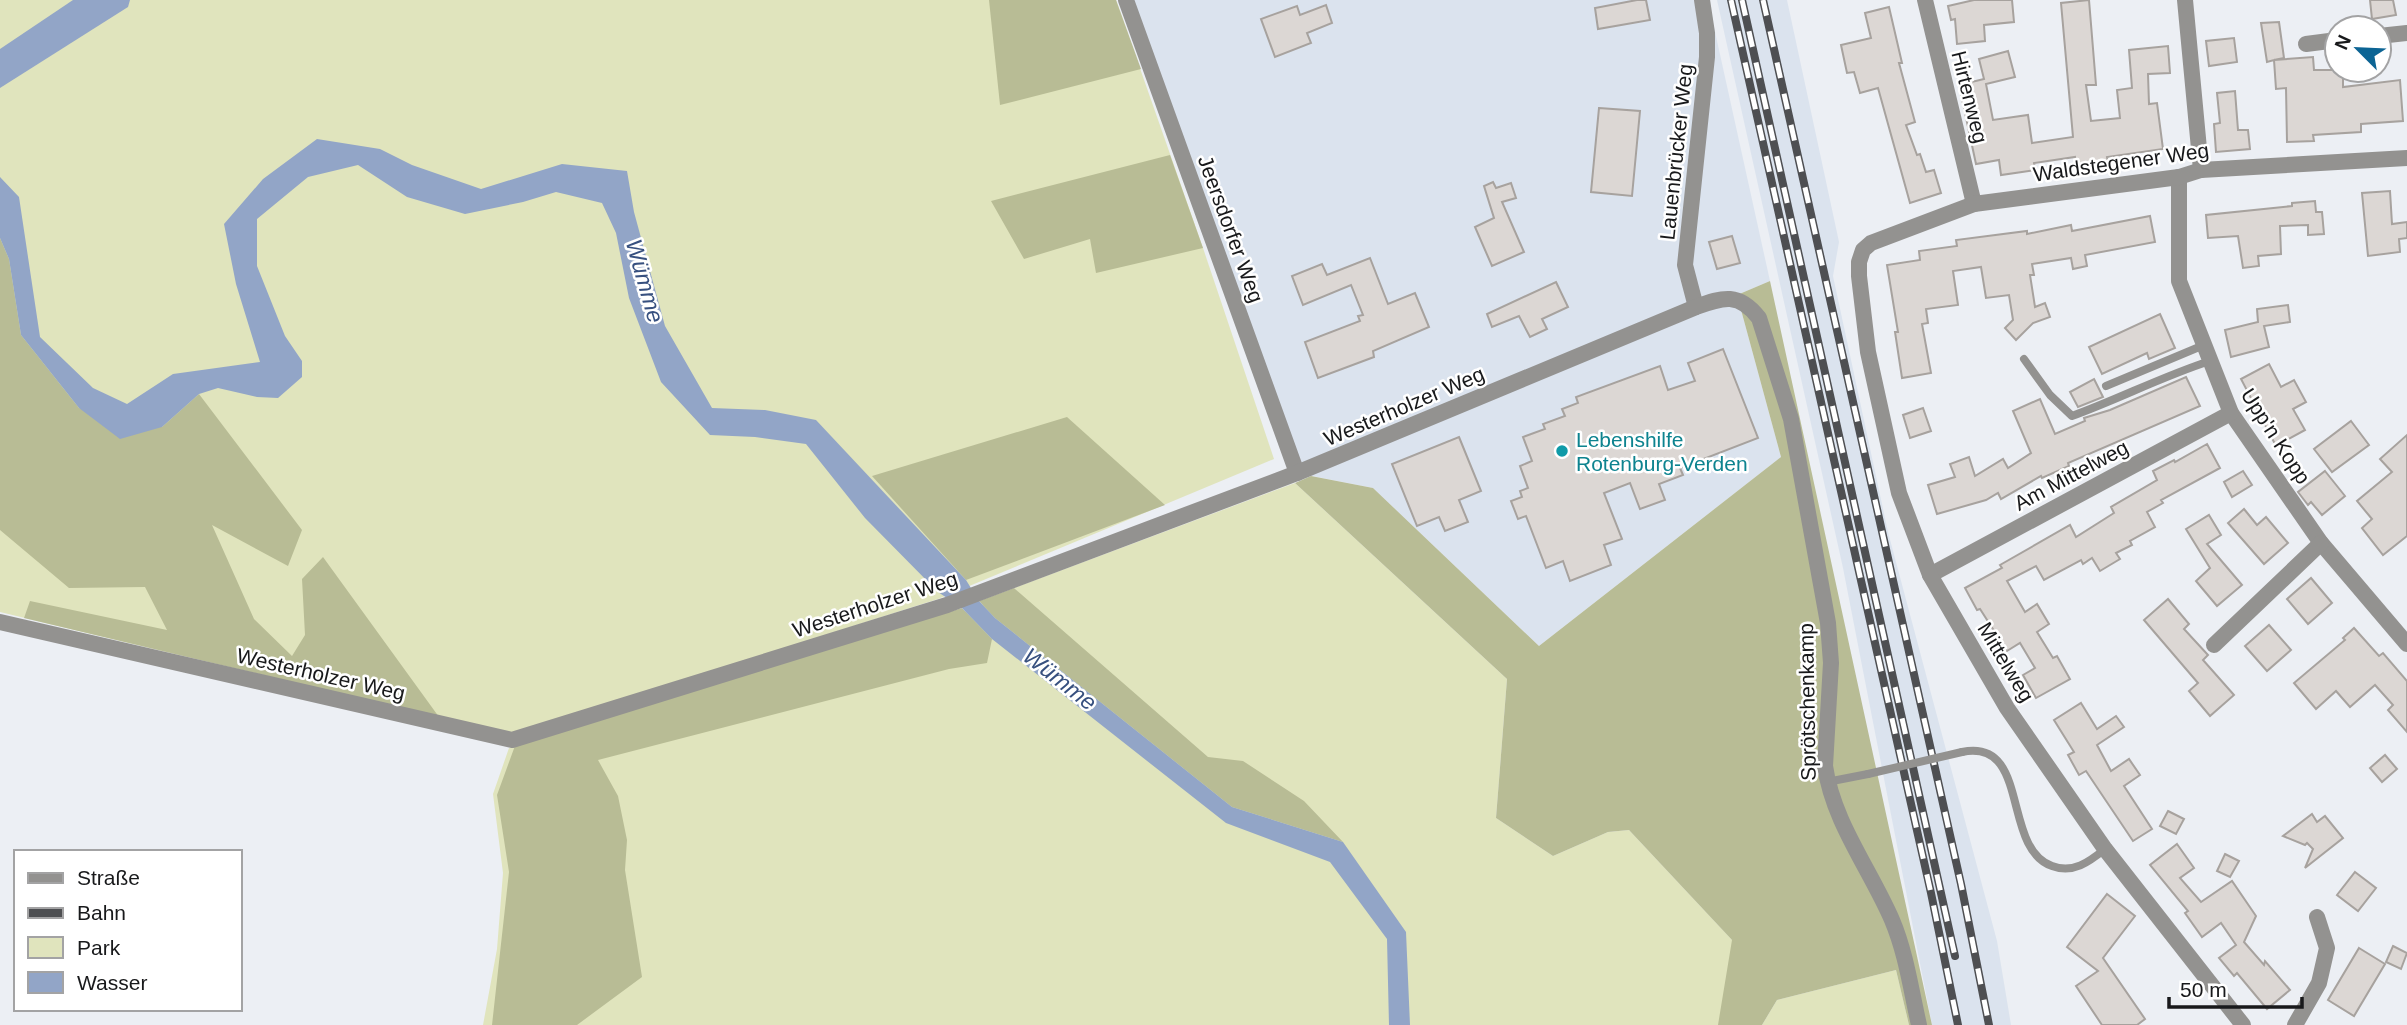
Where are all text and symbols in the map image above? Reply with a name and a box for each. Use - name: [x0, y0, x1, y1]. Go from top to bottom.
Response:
- north arrow: [2323, 14, 2393, 84]
- text: N: [2331, 32, 2355, 53]
- street label: Hirtenweg: [1947, 48, 1993, 146]
- street label: Lauenbrücker Weg: [1655, 63, 1697, 241]
- street label: Waldstegener Weg: [2032, 138, 2210, 186]
- street label: Jeersdorfer Weg: [1194, 152, 1268, 306]
- water label: Wümme: [621, 236, 669, 326]
- street label: Westerholzer Weg: [1320, 362, 1488, 450]
- street label: Upp'n Kopp: [2237, 384, 2315, 488]
- place label: Lebenshilfe Rotenburg-Verden: [1576, 428, 1748, 475]
- street label: Am Mittelweg: [2010, 435, 2132, 515]
- marker: Lebenshilfe Rotenburg-Verden: [1554, 443, 1570, 459]
- street label: Westerholzer Weg: [790, 566, 960, 642]
- street label: Mittelweg: [1973, 618, 2039, 706]
- street label: Sprötschenkamp: [1794, 623, 1820, 781]
- water label: Wümme: [1018, 642, 1102, 716]
- street label: Westerholzer Weg: [235, 643, 407, 705]
- legend: [14, 850, 242, 1011]
- text: Straße: [77, 866, 140, 889]
- text: Bahn: [77, 901, 126, 924]
- text: Park: [77, 936, 121, 959]
- scale bar: [2169, 965, 2302, 1009]
- text: Wasser: [77, 971, 147, 994]
- text: 50 m: [2180, 978, 2227, 1001]

